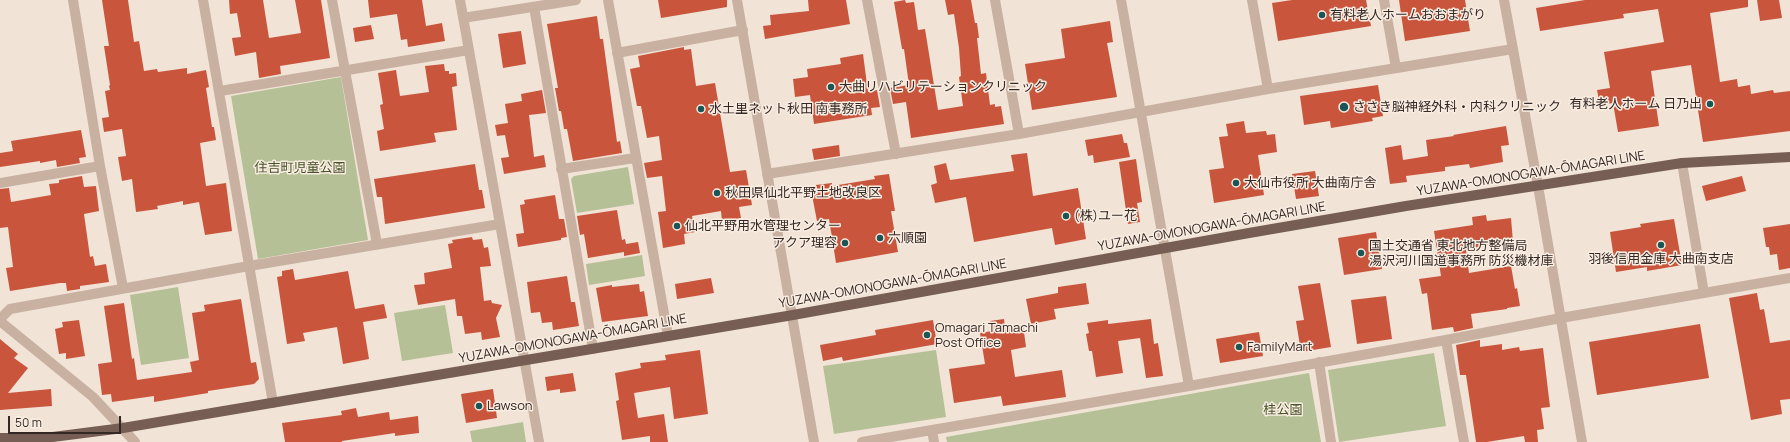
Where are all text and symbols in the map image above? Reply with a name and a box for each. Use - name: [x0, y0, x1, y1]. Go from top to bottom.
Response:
- place label: 有料老人ホームおおまがり: [1330, 7, 1486, 23]
- marker: 有料老人ホームおおまがり: [1317, 10, 1327, 20]
- place label: 大曲リハビリテーションクリニック: [839, 79, 1047, 95]
- marker: 大曲リハビリテーションクリニック: [826, 82, 836, 92]
- place label: 有料老人ホーム 日乃出: [1569, 96, 1702, 112]
- place label: ささき脳神経外科・内科クリニック: [1353, 99, 1561, 115]
- marker: 有料老人ホーム 日乃出: [1705, 99, 1715, 109]
- place label: 水土里ネット秋田 南事務所: [709, 101, 868, 117]
- marker: ささき脳神経外科・内科クリニック: [1338, 101, 1350, 113]
- marker: 水土里ネット秋田 南事務所: [696, 104, 706, 114]
- street label: YUZAWA-OMONOGAWA-ŌMAGARI LINE: [1416, 148, 1646, 200]
- park label: 住吉町児童公園: [255, 160, 345, 176]
- place label: 大仙市役所 大曲南庁舎: [1244, 175, 1377, 191]
- marker: 大仙市役所 大曲南庁舎: [1231, 178, 1241, 188]
- place label: 秋田県仙北平野土地改良区: [725, 185, 881, 201]
- marker: 秋田県仙北平野土地改良区: [712, 188, 722, 198]
- street label: YUZAWA-OMONOGAWA-ŌMAGARI LINE: [1097, 199, 1327, 255]
- place label: (株)ユー花: [1074, 208, 1137, 224]
- marker: (株)ユー花: [1061, 211, 1071, 221]
- place label: 仙北平野用水管理センター: [685, 218, 841, 234]
- marker: 仙北平野用水管理センター: [672, 221, 682, 231]
- place label: 六順園: [888, 230, 927, 246]
- marker: 六順園: [875, 233, 885, 243]
- place label: アクア理容: [772, 235, 837, 251]
- marker: アクア理容: [840, 238, 850, 248]
- place label: 国土交通省 東北地方整備局 湯沢河川国道事務所 防災機材庫: [1369, 238, 1554, 269]
- marker: 羽後信用金庫 大曲南支店: [1656, 240, 1666, 250]
- marker: 国土交通省 東北地方整備局 湯沢河川国道事務所 防災機材庫: [1356, 248, 1366, 258]
- place label: 羽後信用金庫 大曲南支店: [1588, 251, 1734, 267]
- street label: YUZAWA-OMONOGAWA-ŌMAGARI LINE: [778, 256, 1008, 312]
- street label: YUZAWA-OMONOGAWA-ŌMAGARI LINE: [458, 311, 688, 367]
- place label: Omagari Tamachi Post Office: [935, 320, 1038, 351]
- marker: Omagari Tamachi Post Office: [922, 330, 932, 340]
- place label: FamilyMart: [1247, 339, 1313, 355]
- marker: FamilyMart: [1234, 342, 1244, 352]
- place label: Lawson: [487, 398, 533, 414]
- marker: Lawson: [474, 401, 484, 411]
- park label: 桂公園: [1264, 402, 1302, 418]
- scale bar: [10, 408, 123, 434]
- text: 50 m: [15, 414, 42, 431]

